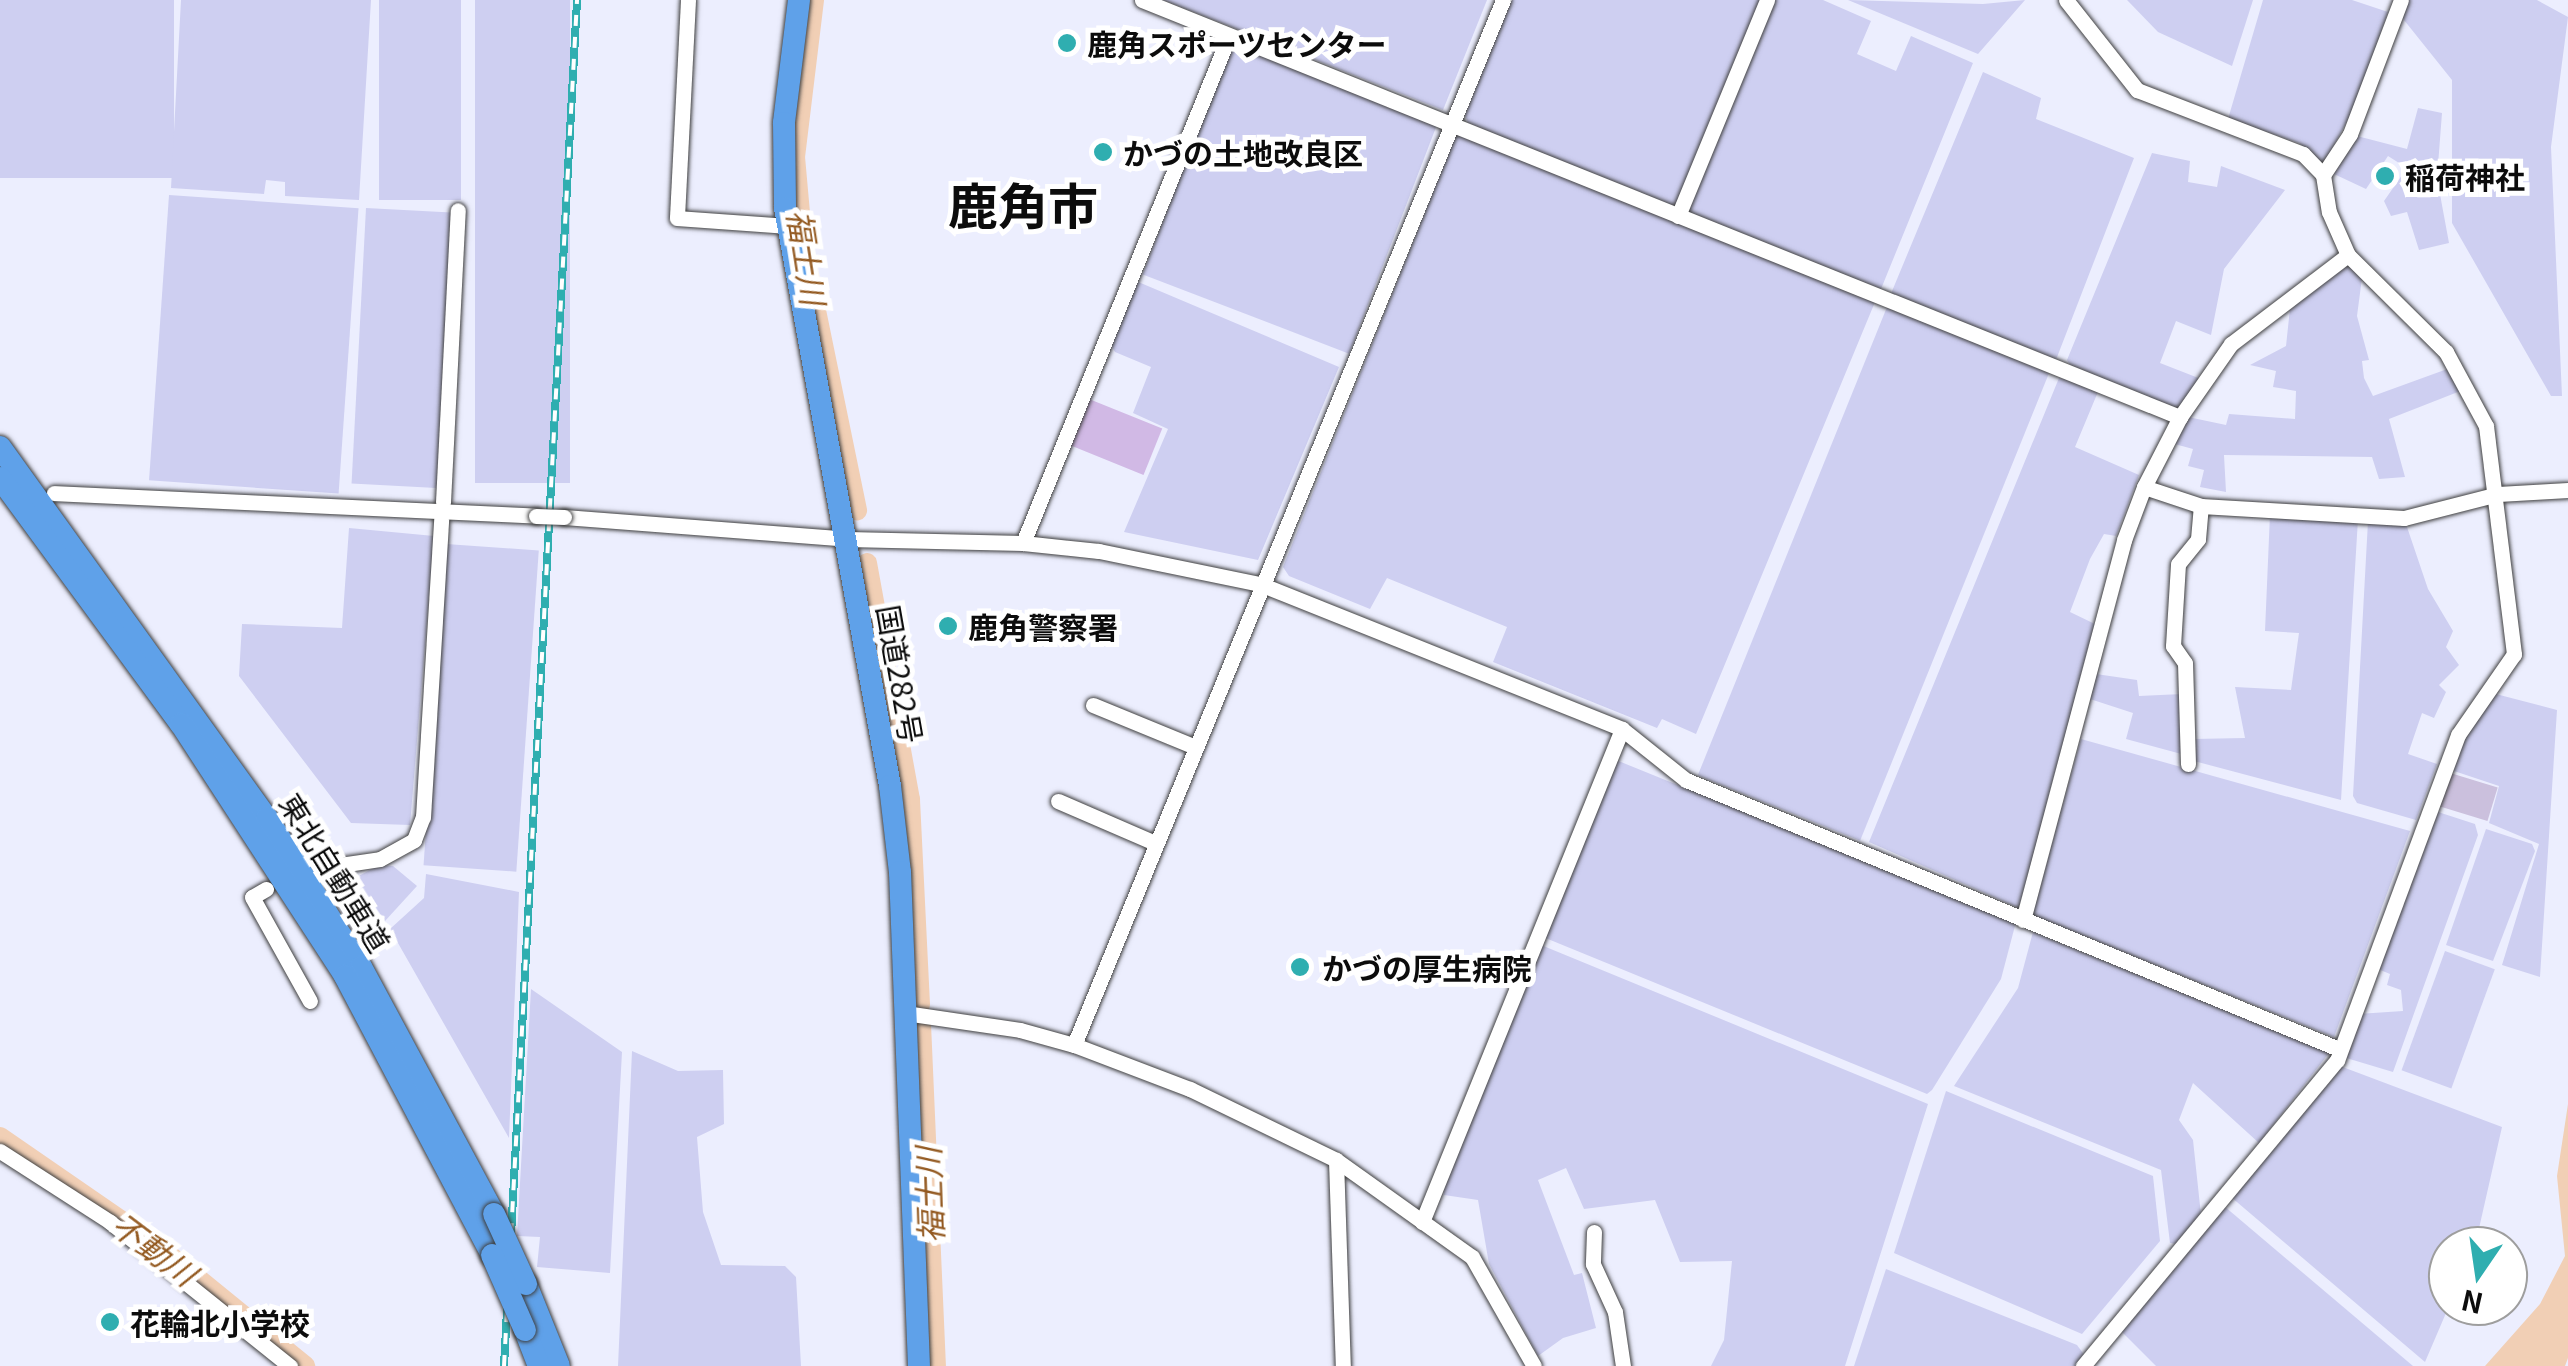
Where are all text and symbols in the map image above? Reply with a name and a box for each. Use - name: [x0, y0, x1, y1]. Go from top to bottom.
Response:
- place label: 鹿角スポーツセンター: [1087, 25, 1387, 61]
- marker: 鹿角スポーツセンター: [1056, 32, 1078, 54]
- place label: かづの土地改良区: [1123, 134, 1363, 170]
- marker: かづの土地改良区: [1092, 141, 1114, 163]
- place label: 稲荷神社: [2405, 158, 2525, 194]
- marker: 稲荷神社: [2374, 165, 2396, 187]
- district label: 鹿角市: [948, 174, 1098, 234]
- water label: 福士川: [782, 207, 834, 307]
- street label: 国道282号: [871, 602, 931, 746]
- place label: 鹿角警察署: [968, 608, 1118, 644]
- marker: 鹿角警察署: [937, 615, 959, 637]
- street label: 東北自動車道: [273, 786, 399, 958]
- place label: かづの厚生病院: [1322, 949, 1532, 985]
- marker: かづの厚生病院: [1287, 954, 1313, 980]
- water label: 福士川: [907, 1146, 949, 1244]
- water label: 不動川: [105, 1204, 205, 1292]
- north arrow: [2428, 1226, 2528, 1326]
- text: N: [2457, 1281, 2486, 1325]
- place label: 花輪北小学校: [130, 1304, 310, 1340]
- marker: 花輪北小学校: [99, 1311, 121, 1333]

